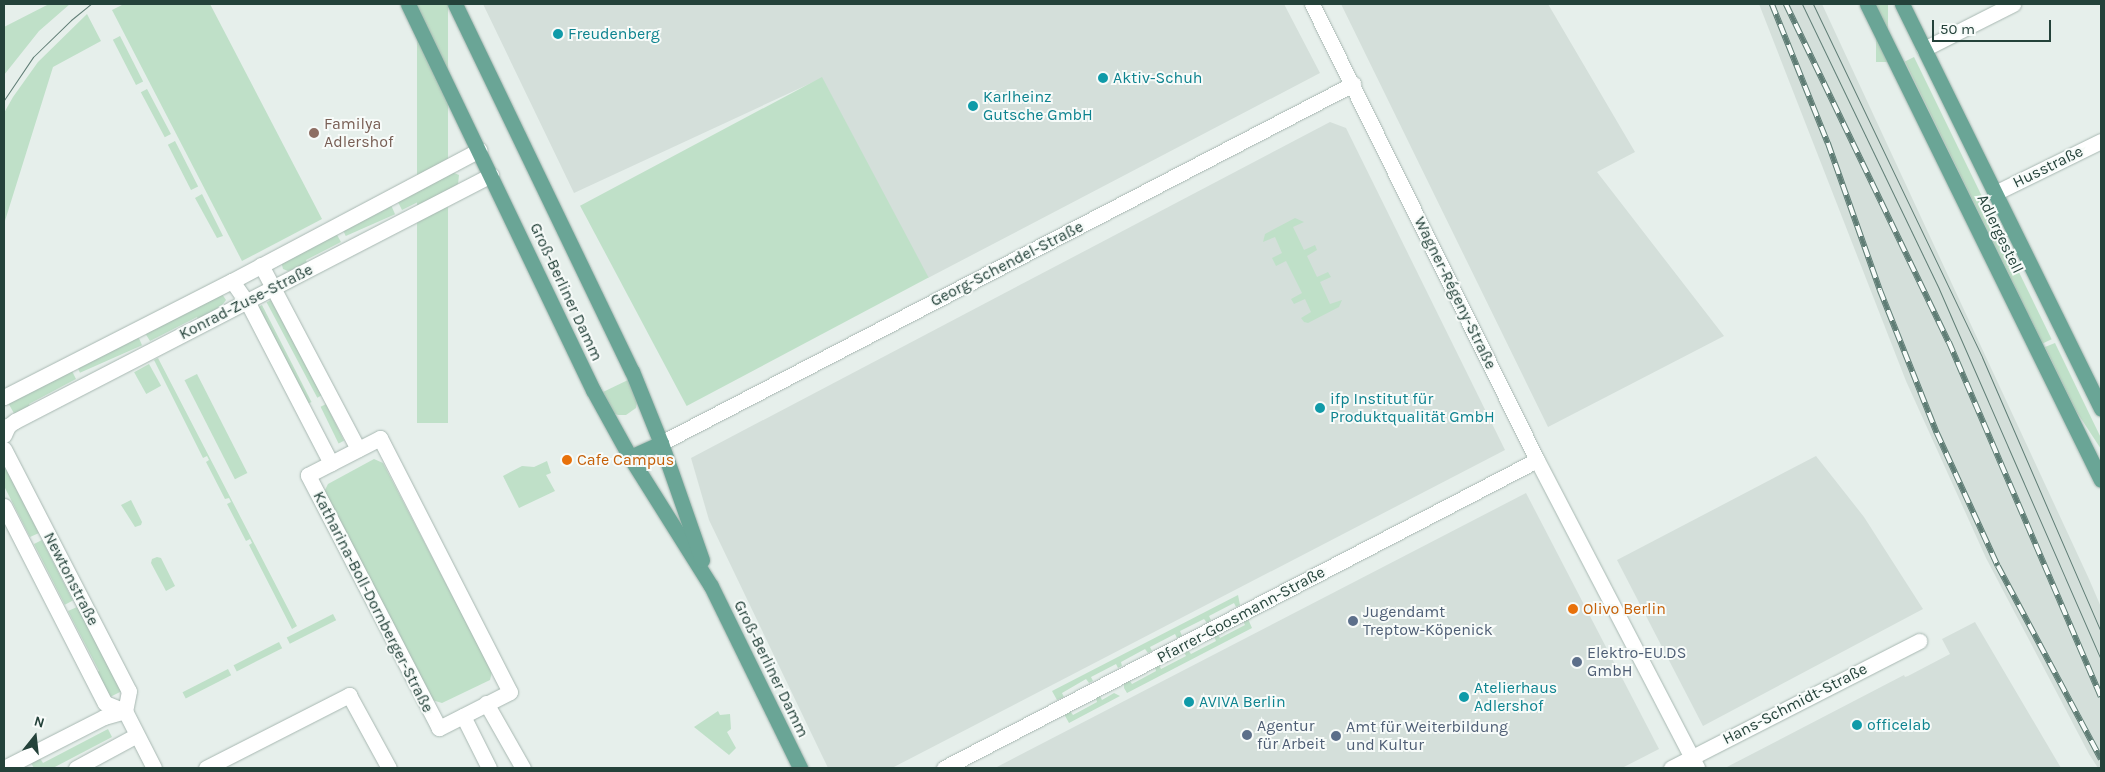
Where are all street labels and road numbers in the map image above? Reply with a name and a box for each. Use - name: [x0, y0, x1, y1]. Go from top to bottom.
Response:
- street label: Husstraße: [2010, 142, 2086, 192]
- street label: Adlergestell: [1973, 191, 2027, 277]
- street label: Wagner-Régeny-Straße: [1410, 214, 1500, 372]
- street label: Georg-Schendel-Straße: [927, 217, 1087, 311]
- street label: Groß-Berliner Damm: [526, 220, 606, 364]
- street label: Konrad-Zuse-Straße: [176, 260, 316, 344]
- street label: Katharina-Boll-Dornberger-Straße: [309, 488, 437, 716]
- street label: Newtonstraße: [39, 529, 103, 629]
- street label: Pfarrer-Goosmann-Straße: [1154, 563, 1328, 667]
- street label: Groß-Berliner Damm: [729, 597, 813, 741]
- street label: Hans-Schmidt-Straße: [1719, 659, 1871, 749]

